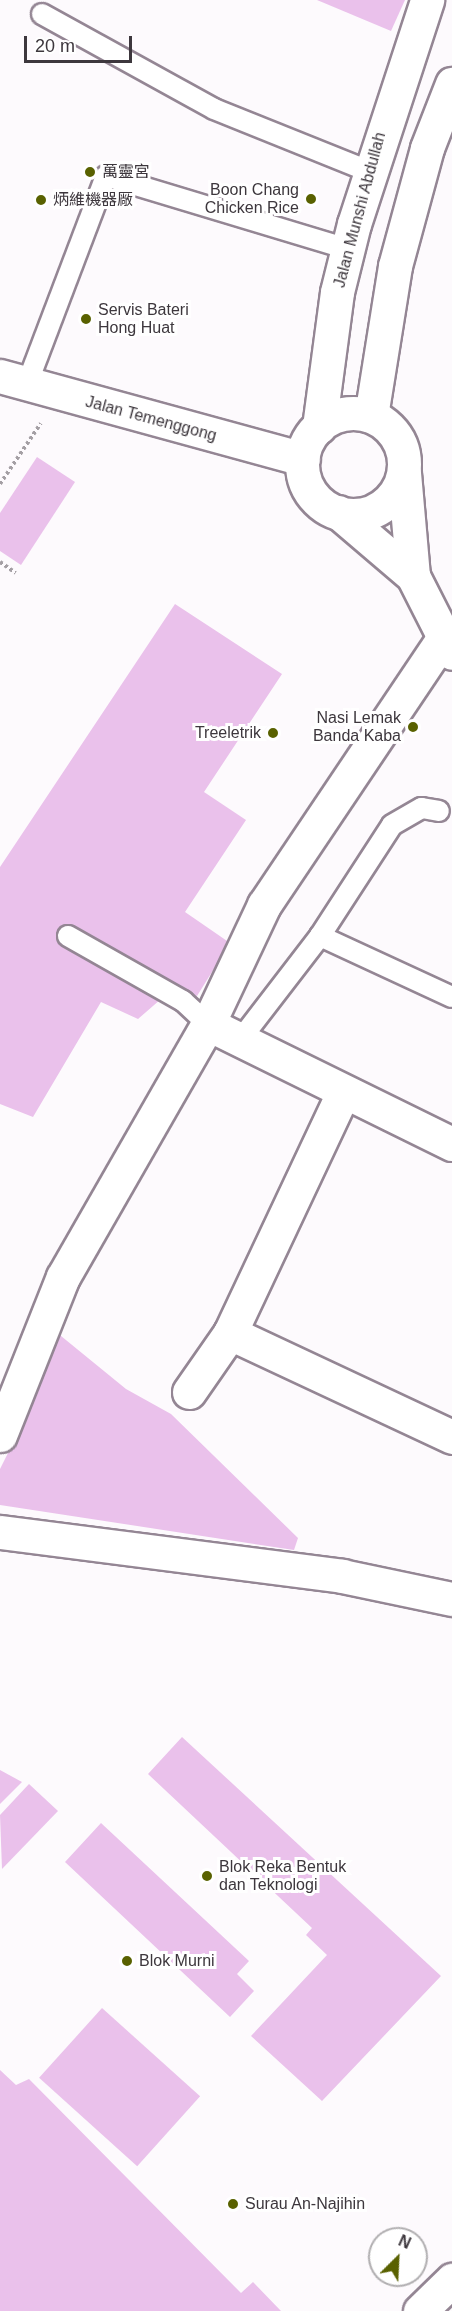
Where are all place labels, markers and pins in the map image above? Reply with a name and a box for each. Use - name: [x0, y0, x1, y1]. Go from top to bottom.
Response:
- place label: 萬靈宮: [102, 162, 150, 182]
- marker: 萬靈宮: [83, 165, 97, 179]
- place label: Boon Chang Chicken Rice: [205, 180, 299, 218]
- place label: 炳維機器厰: [53, 190, 133, 210]
- marker: Boon Chang Chicken Rice: [304, 192, 318, 206]
- marker: 炳維機器厰: [34, 193, 48, 207]
- place label: Servis Bateri Hong Huat: [98, 300, 189, 338]
- marker: Servis Bateri Hong Huat: [79, 312, 93, 326]
- place label: Nasi Lemak Banda Kaba: [313, 708, 401, 746]
- marker: Nasi Lemak Banda Kaba: [406, 720, 420, 734]
- place label: Treeletrik: [195, 723, 261, 743]
- marker: Treeletrik: [266, 726, 280, 740]
- place label: Blok Reka Bentuk dan Teknologi: [219, 1857, 346, 1895]
- marker: Blok Reka Bentuk dan Teknologi: [200, 1869, 214, 1883]
- place label: Blok Murni: [139, 1951, 215, 1971]
- marker: Blok Murni: [120, 1954, 134, 1968]
- place label: Surau An-Najihin: [245, 2194, 366, 2214]
- marker: Surau An-Najihin: [226, 2197, 240, 2211]

